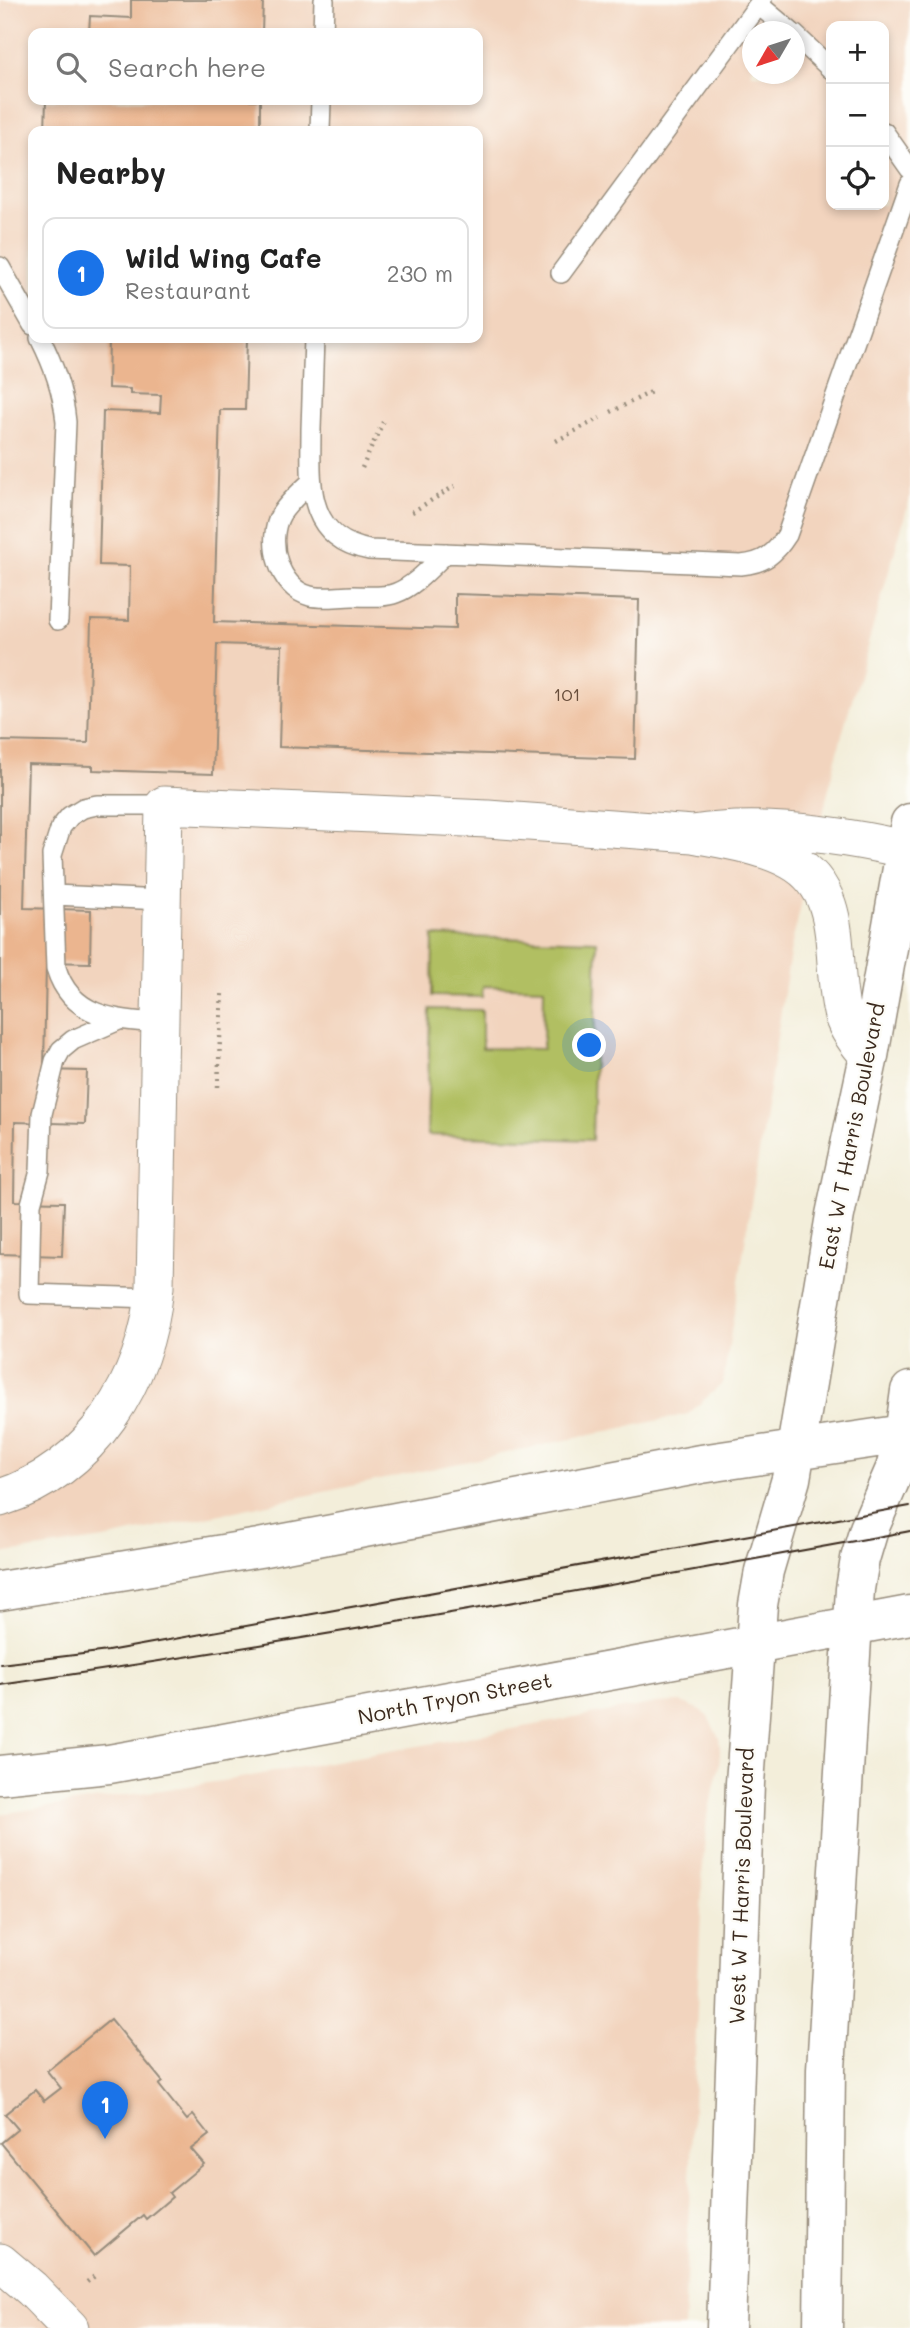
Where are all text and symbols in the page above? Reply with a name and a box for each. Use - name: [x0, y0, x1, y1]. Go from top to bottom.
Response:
- north arrow: [742, 21, 805, 84]
- map controls: [826, 21, 889, 210]
- button: +: [826, 21, 889, 84]
- search box: [28, 28, 483, 105]
- icon: search: [52, 48, 90, 86]
- text: Search here: [108, 50, 266, 84]
- button: −: [826, 84, 889, 147]
- button: locate: [826, 147, 889, 210]
- text: Nearby: [56, 152, 166, 192]
- text: Wild Wing Cafe: [125, 241, 321, 275]
- text: 1: [76, 258, 86, 288]
- text: 230 m: [387, 258, 453, 288]
- text: Restaurant: [125, 275, 251, 305]
- house number: 101: [553, 682, 581, 706]
- street label: East W T Harris Boulevard: [811, 1000, 890, 1271]
- your location: [572, 1028, 606, 1062]
- street label: North Tryon Street: [355, 1665, 554, 1730]
- street label: West W T Harris Boulevard: [722, 1747, 759, 2025]
- pin: 1: [82, 2081, 128, 2139]

